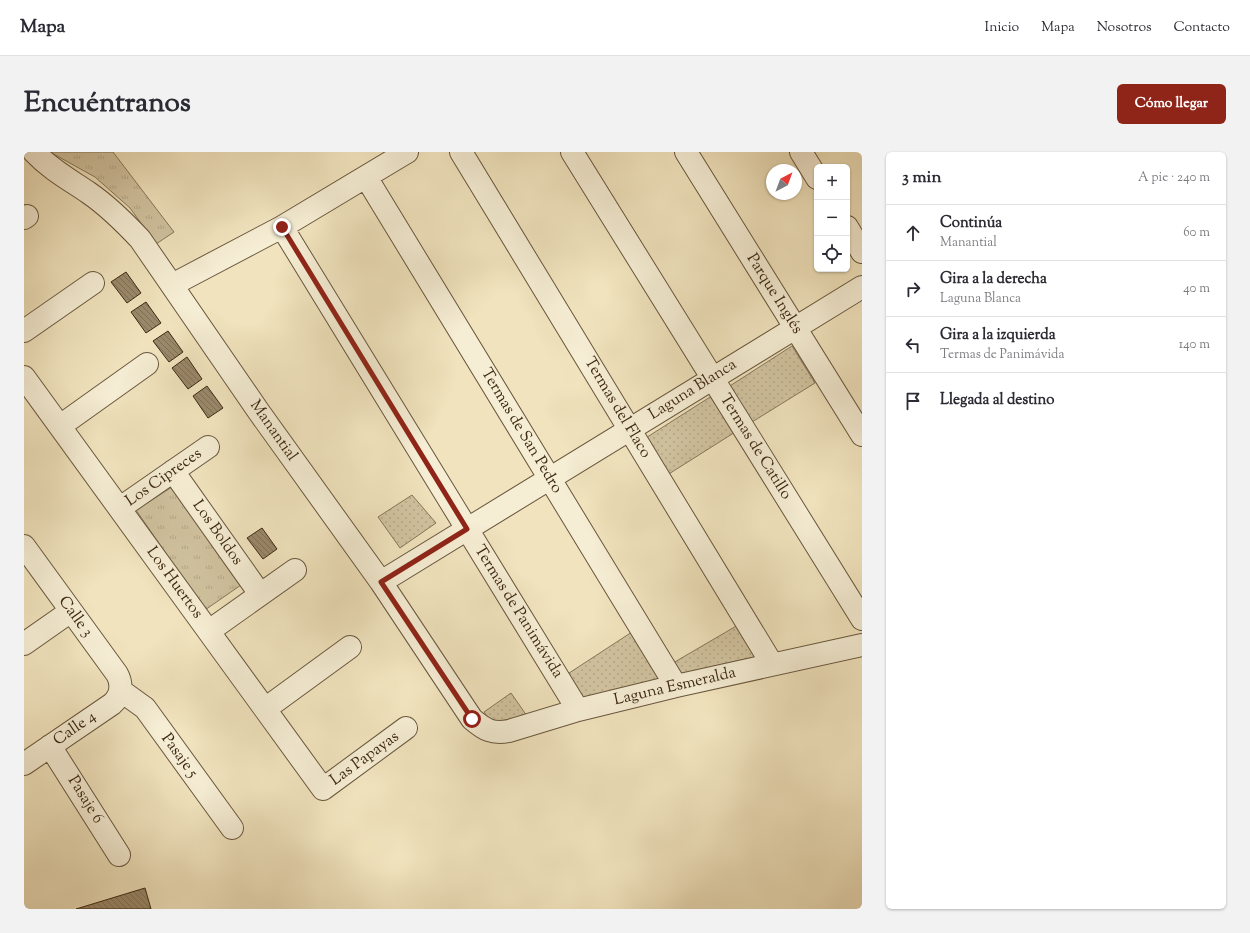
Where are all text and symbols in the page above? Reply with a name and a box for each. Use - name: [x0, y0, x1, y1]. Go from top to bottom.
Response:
- text: Mapa: [20, 14, 65, 41]
- text: Inicio: [985, 18, 1019, 38]
- text: Mapa: [1041, 18, 1075, 38]
- text: Nosotros: [1097, 18, 1152, 38]
- text: Contacto: [1174, 18, 1230, 38]
- text: Encuéntranos: [24, 84, 191, 124]
- button: Cómo llegar: [1117, 84, 1226, 124]
- north arrow: [766, 164, 802, 200]
- map controls: [814, 164, 850, 272]
- button: +: [814, 164, 850, 200]
- text: 3 min: [902, 166, 941, 190]
- text: A pie · 240 m: [1138, 169, 1210, 187]
- button: −: [814, 200, 850, 236]
- text: Continúa: [940, 213, 1002, 234]
- route end: [273, 218, 291, 236]
- icon: ahead: [902, 222, 924, 244]
- text: 60 m: [1183, 224, 1210, 242]
- text: Manantial: [940, 234, 997, 252]
- button: locate: [814, 236, 850, 272]
- street label: Parque Inglés: [740, 249, 808, 339]
- text: Gira a la derecha: [940, 269, 1047, 290]
- icon: right: [902, 278, 924, 300]
- text: 40 m: [1183, 280, 1210, 298]
- text: Laguna Blanca: [940, 290, 1021, 308]
- text: Gira a la izquierda: [940, 325, 1056, 346]
- icon: left: [902, 334, 924, 356]
- text: 140 m: [1179, 336, 1210, 354]
- text: Termas de Panimávida: [940, 346, 1064, 364]
- street label: Termas del Flaco: [578, 353, 656, 463]
- street label: Laguna Blanca: [645, 353, 742, 426]
- street label: Termas de San Pedro: [474, 364, 568, 498]
- street label: Termas de Catillo: [713, 390, 797, 505]
- icon: arrive: [902, 390, 924, 412]
- text: Llegada al destino: [940, 390, 1055, 411]
- street label: Manantial: [243, 396, 303, 467]
- street label: Los Cipreces: [121, 443, 207, 513]
- street label: Los Boldos: [186, 496, 248, 570]
- street label: Termas de Panimávida: [468, 541, 569, 684]
- street label: Los Huertos: [140, 542, 208, 624]
- street label: Calle 3: [52, 592, 98, 642]
- street label: Laguna Esmeralda: [612, 662, 739, 712]
- street label: Calle 4: [49, 706, 101, 752]
- route start: [463, 710, 481, 728]
- street label: Las Papayas: [326, 726, 404, 792]
- street label: Pasaje 5: [155, 729, 203, 784]
- street label: Pasaje 6: [61, 771, 109, 829]

